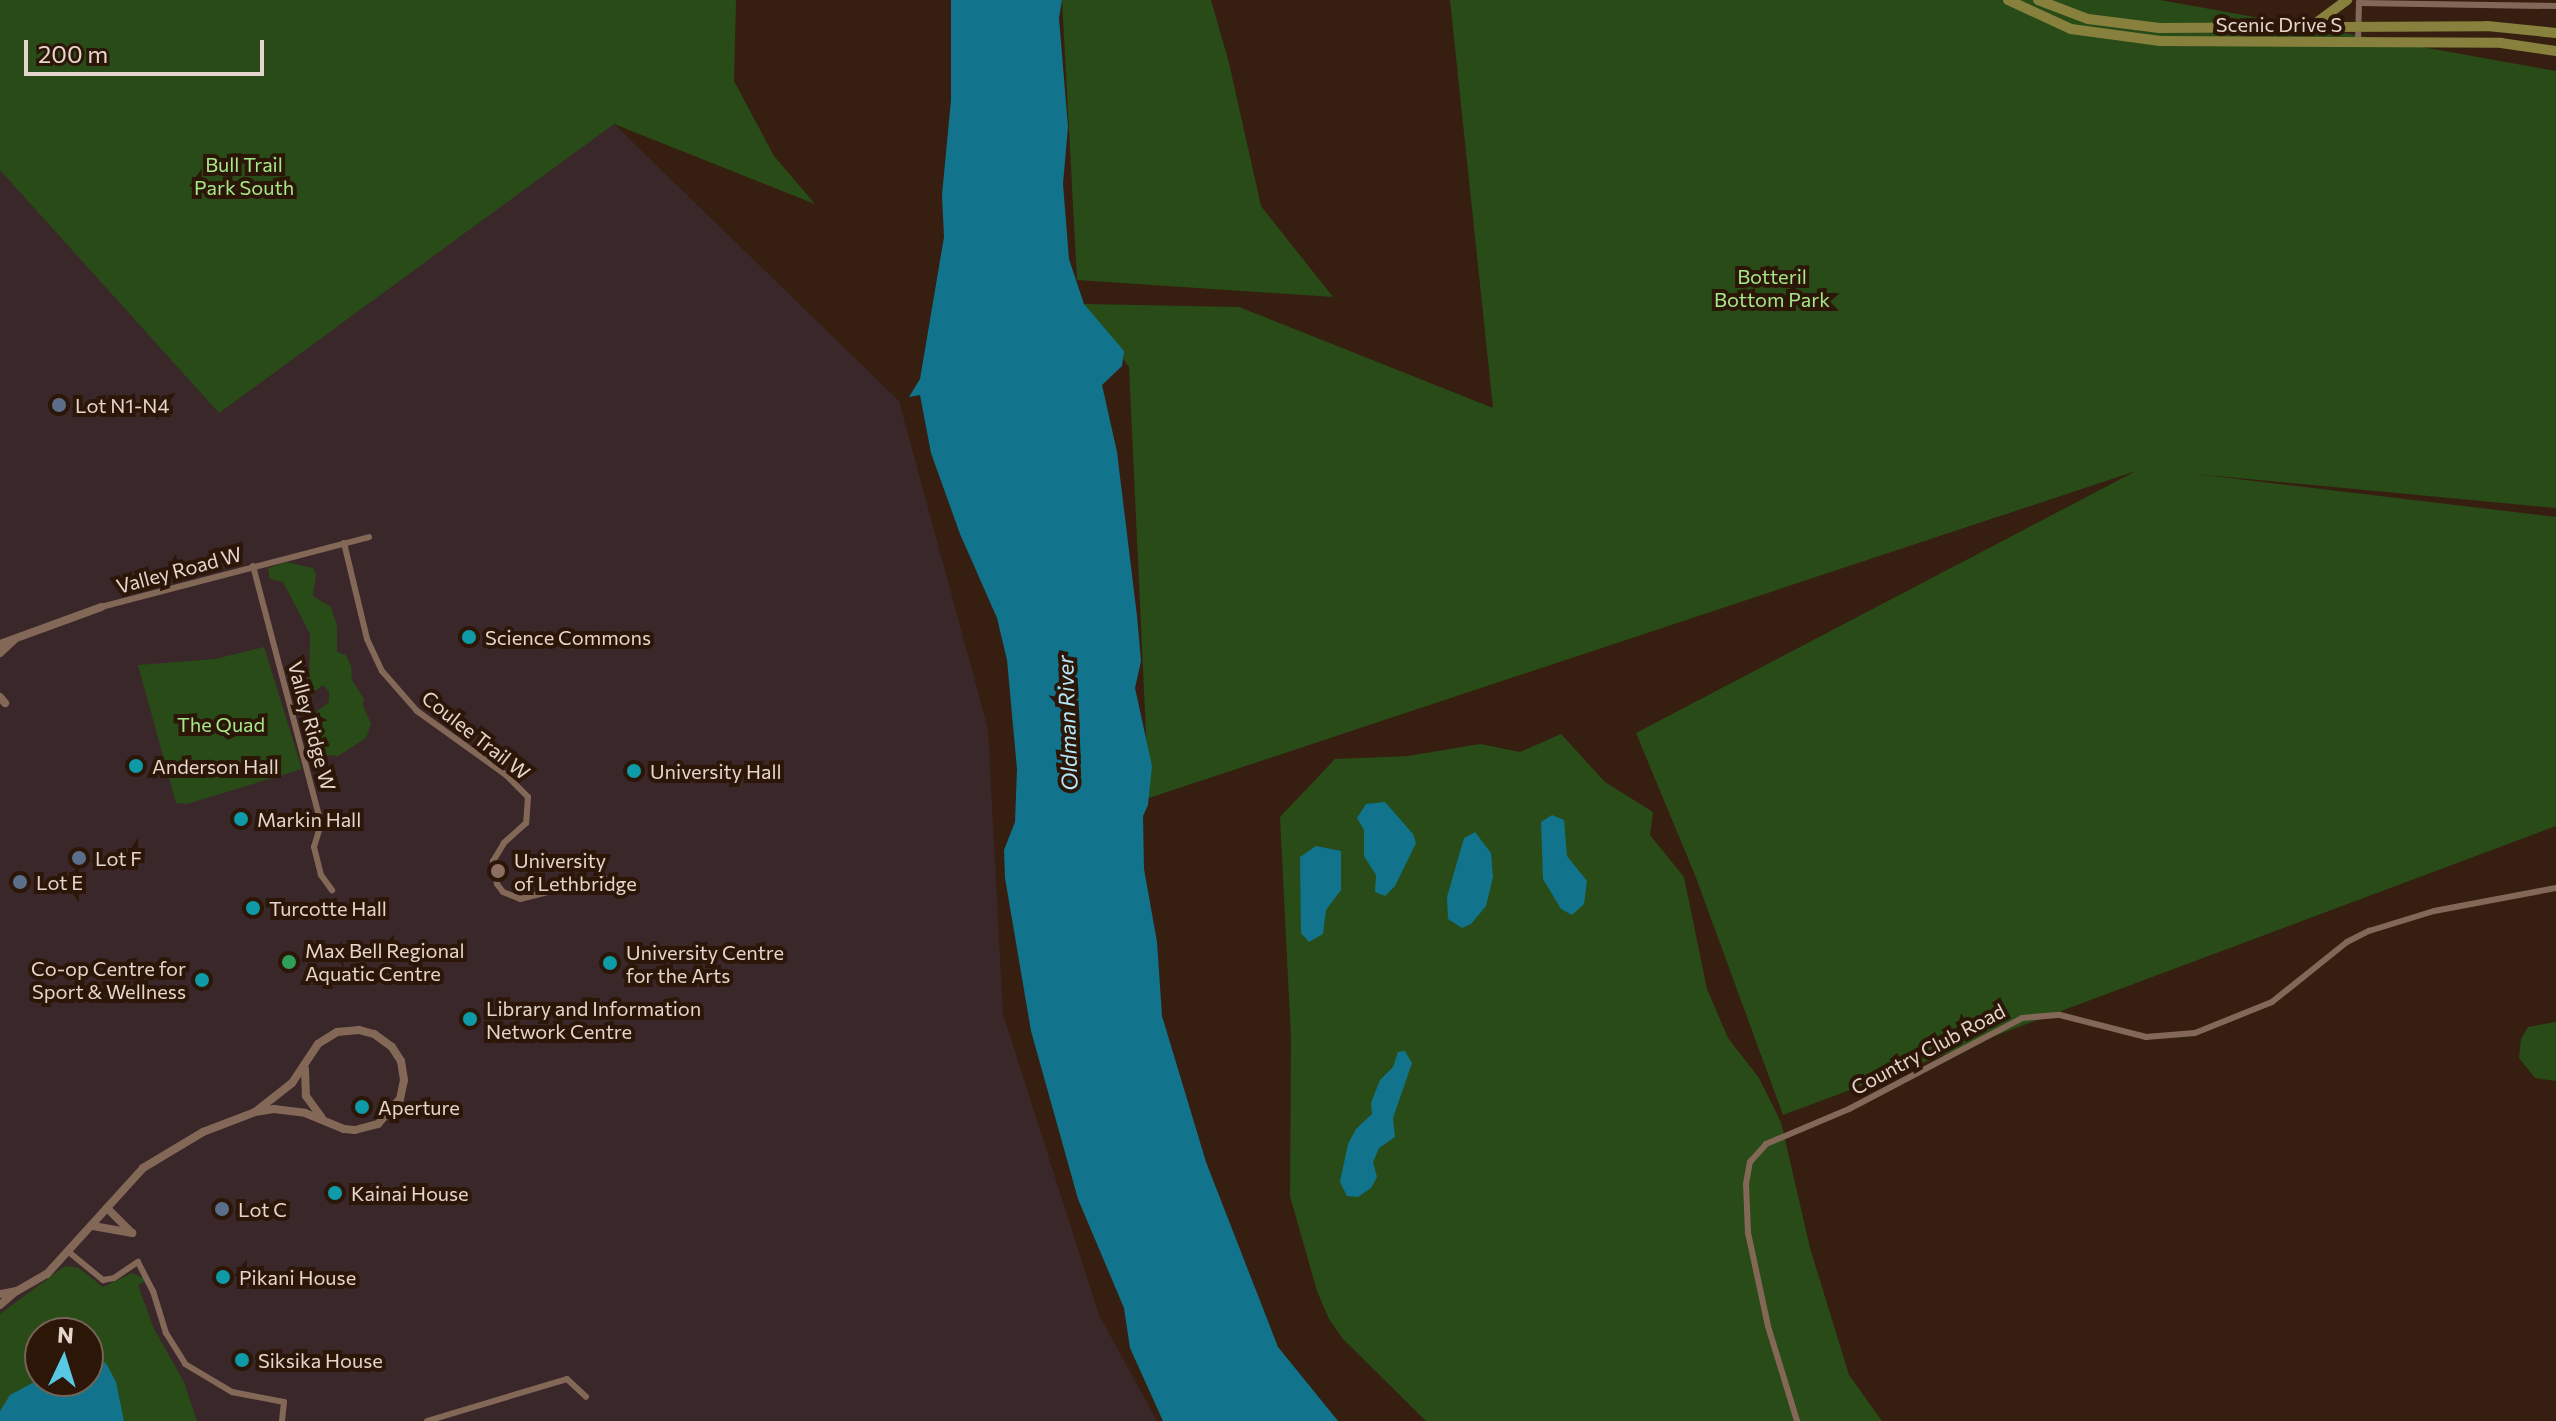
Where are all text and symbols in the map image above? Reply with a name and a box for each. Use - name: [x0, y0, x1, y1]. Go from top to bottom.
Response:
- street label: Scenic Drive S: [2216, 12, 2342, 36]
- scale bar: [28, 24, 268, 74]
- text: 200 m: [38, 39, 108, 68]
- park label: Bull Trail Park South: [194, 153, 294, 200]
- park label: Botteril Bottom Park: [1714, 264, 1830, 311]
- place label: Lot N1-N4: [75, 393, 169, 417]
- marker: Lot N1-N4: [50, 396, 68, 414]
- street label: Valley Road W: [114, 542, 244, 598]
- place label: Science Commons: [485, 625, 651, 649]
- marker: Science Commons: [460, 628, 478, 646]
- water label: Oldman River: [1051, 655, 1083, 791]
- street label: Valley Ridge W: [283, 659, 341, 793]
- street label: Coulee Trail W: [417, 685, 535, 785]
- park label: The Quad: [177, 712, 265, 736]
- place label: Anderson Hall: [152, 754, 279, 778]
- marker: Anderson Hall: [127, 757, 145, 775]
- place label: University Hall: [650, 759, 782, 783]
- marker: University Hall: [625, 762, 643, 780]
- place label: Markin Hall: [257, 807, 361, 831]
- marker: Markin Hall: [232, 810, 250, 828]
- place label: Lot F: [95, 846, 142, 870]
- place label: University of Lethbridge: [514, 848, 637, 895]
- marker: Lot F: [70, 849, 88, 867]
- marker: University of Lethbridge: [489, 862, 507, 880]
- place label: Lot E: [36, 870, 83, 894]
- marker: Lot E: [11, 873, 29, 891]
- place label: Turcotte Hall: [269, 896, 387, 920]
- marker: Turcotte Hall: [244, 899, 262, 917]
- place label: Max Bell Regional Aquatic Centre: [305, 938, 465, 985]
- place label: University Centre for the Arts: [626, 940, 784, 987]
- marker: Max Bell Regional Aquatic Centre: [280, 953, 298, 971]
- marker: University Centre for the Arts: [601, 954, 619, 972]
- place label: Co-op Centre for Sport & Wellness: [31, 956, 186, 1003]
- marker: Co-op Centre for Sport & Wellness: [193, 971, 211, 989]
- place label: Library and Information Network Centre: [486, 996, 701, 1043]
- street label: Country Club Road: [1847, 998, 2009, 1100]
- marker: Library and Information Network Centre: [461, 1010, 479, 1028]
- place label: Aperture: [378, 1095, 460, 1119]
- marker: Aperture: [353, 1098, 371, 1116]
- place label: Kainai House: [351, 1181, 469, 1205]
- marker: Kainai House: [326, 1184, 344, 1202]
- place label: Lot C: [238, 1197, 287, 1221]
- marker: Lot C: [213, 1200, 231, 1218]
- place label: Pikani House: [239, 1265, 356, 1289]
- marker: Pikani House: [214, 1268, 232, 1286]
- north arrow: [24, 1317, 104, 1397]
- text: N: [56, 1321, 75, 1349]
- place label: Siksika House: [258, 1348, 383, 1372]
- marker: Siksika House: [233, 1351, 251, 1369]

